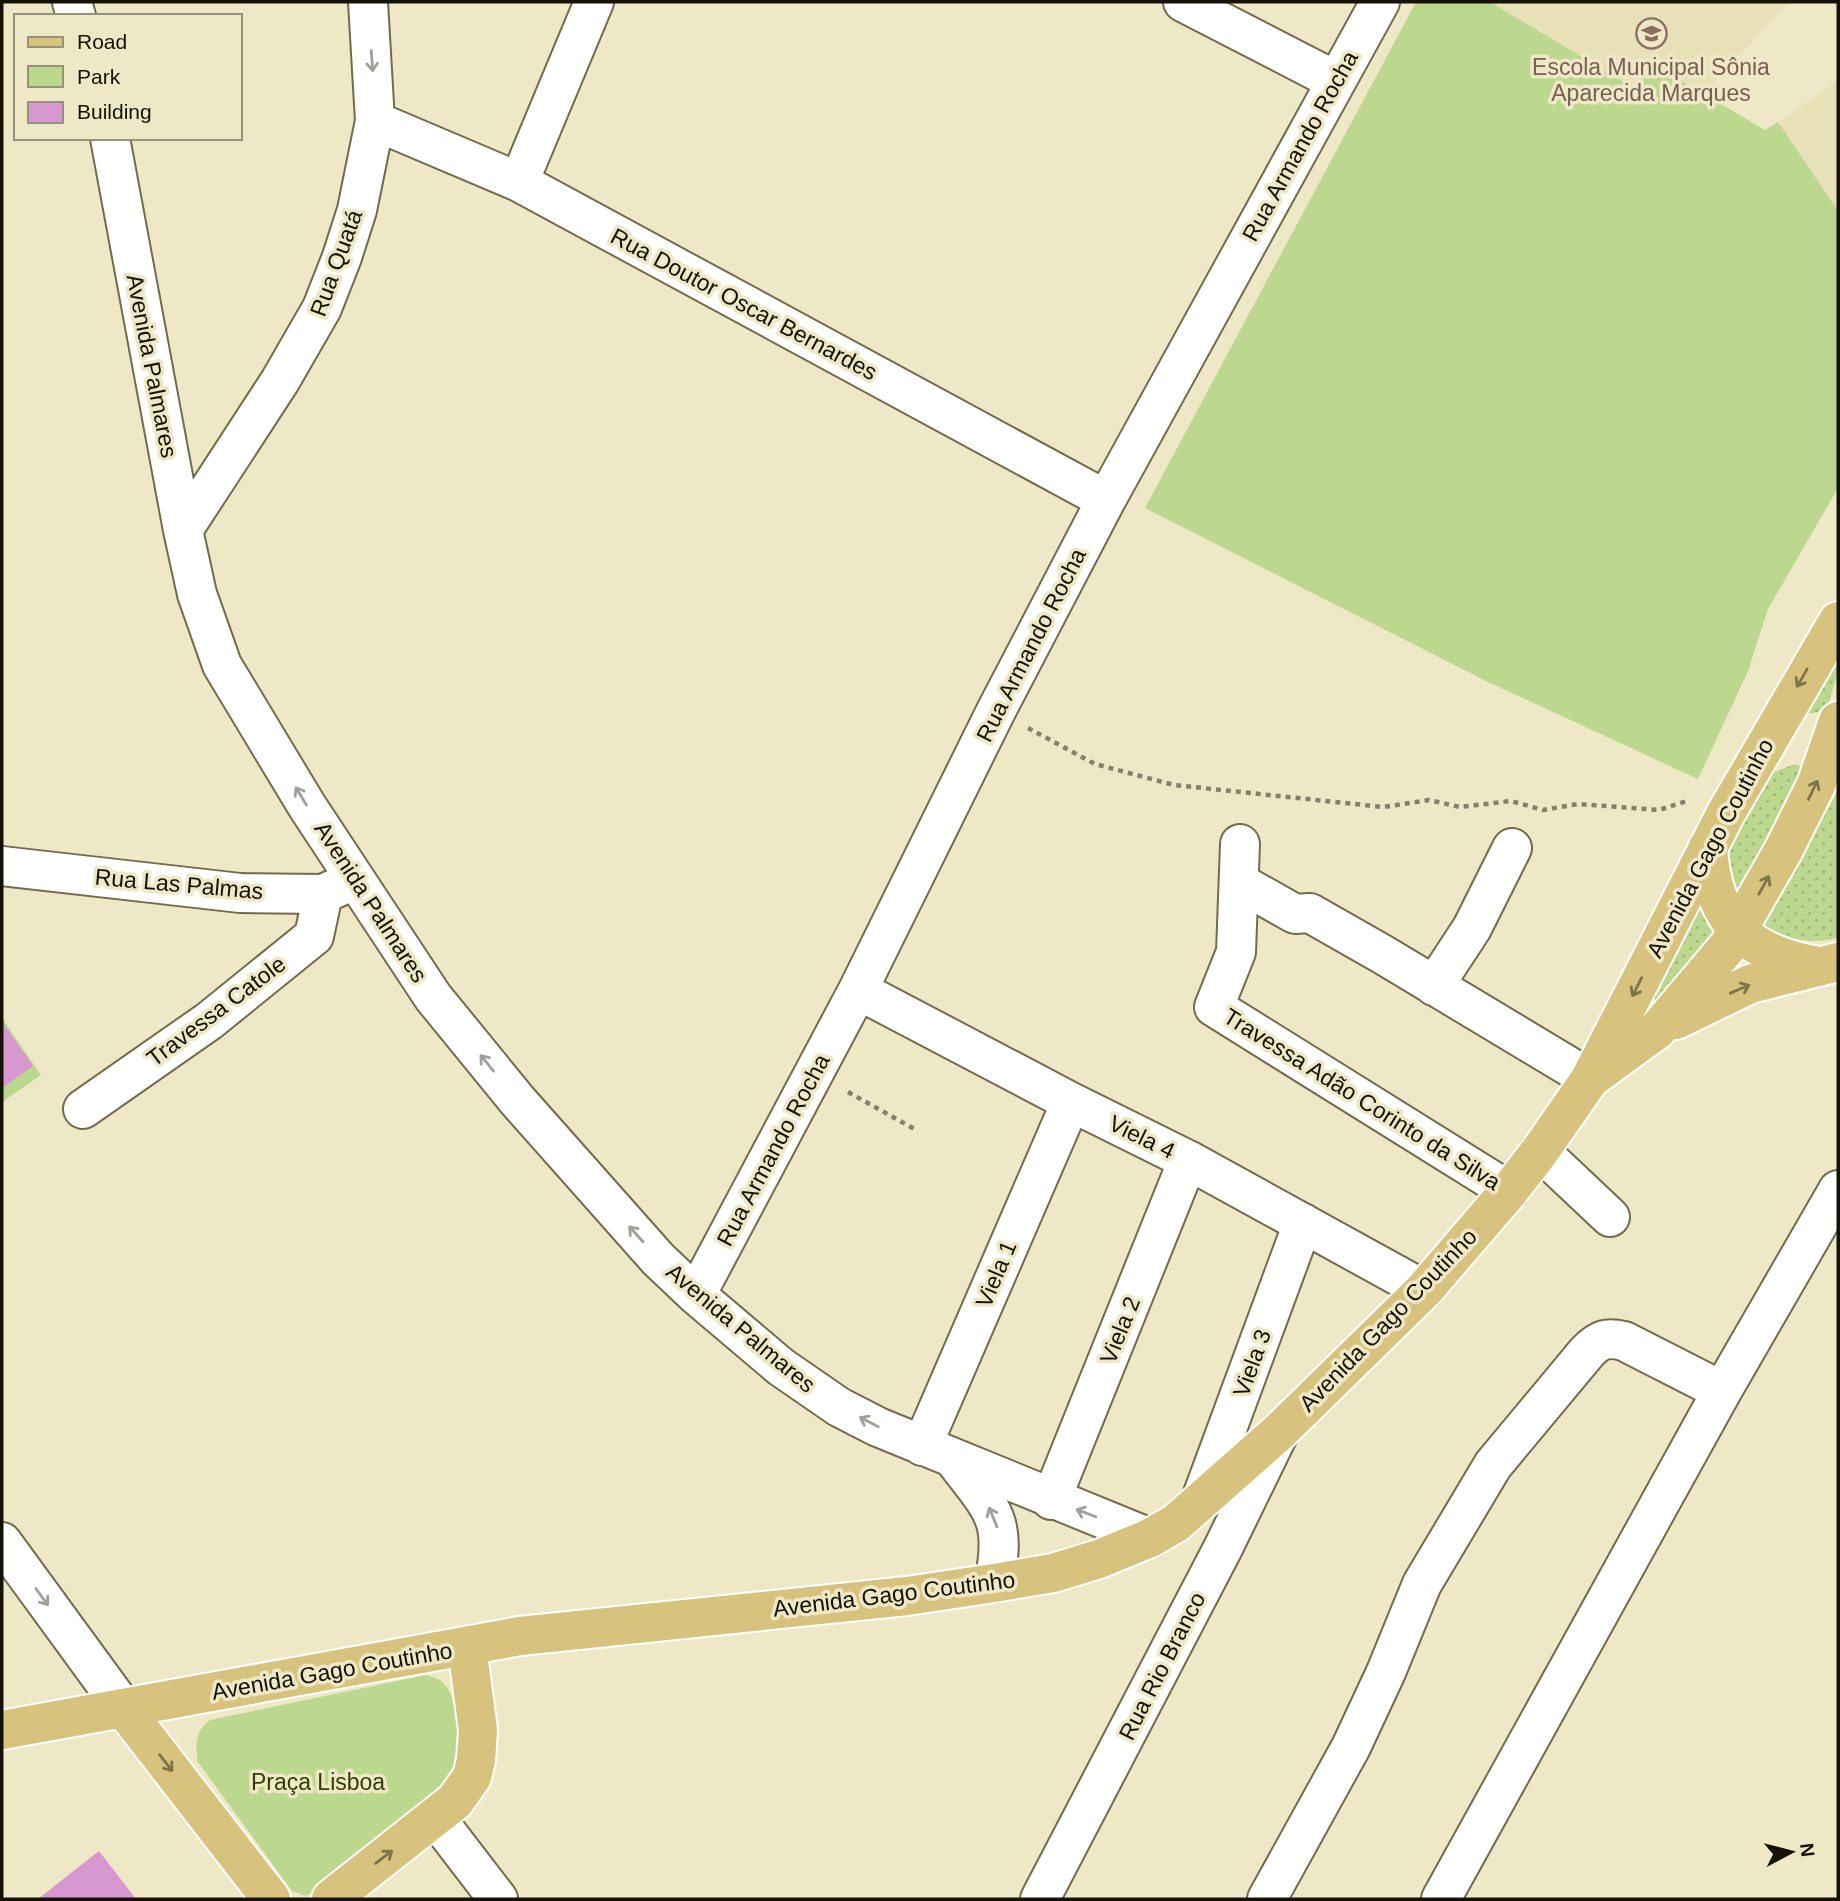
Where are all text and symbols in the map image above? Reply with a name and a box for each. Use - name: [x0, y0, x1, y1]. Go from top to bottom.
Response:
- legend: [14, 14, 242, 140]
- school or university icon: Escola Municipal Sônia Aparecida Marques: [1634, 16, 1668, 50]
- text: Road: [77, 30, 127, 53]
- street label: Rua Armando Rocha: [1237, 46, 1363, 246]
- one-way arrow: [366, 50, 379, 72]
- place label: Escola Municipal Sônia Aparecida Marques: [1532, 54, 1770, 106]
- text: Park: [77, 65, 121, 88]
- text: Building: [77, 100, 152, 123]
- street label: Rua Quatá: [305, 206, 367, 320]
- street label: Rua Doutor Oscar Bernardes: [606, 223, 882, 385]
- street label: Avenida Palmares: [121, 272, 183, 460]
- street label: Rua Armando Rocha: [971, 544, 1091, 746]
- one-way arrow: [1795, 668, 1809, 688]
- street label: Avenida Gago Coutinho: [1641, 734, 1779, 962]
- one-way arrow: [1807, 780, 1821, 801]
- one-way arrow: [294, 787, 309, 806]
- street label: Avenida Palmares: [309, 817, 433, 987]
- street label: Rua Las Palmas: [94, 864, 264, 904]
- one-way arrow: [1758, 875, 1771, 896]
- street label: Travessa Catole: [142, 950, 290, 1072]
- one-way arrow: [1629, 976, 1643, 996]
- one-way arrow: [1729, 981, 1750, 994]
- street label: Travessa Adão Corinto da Silva: [1219, 1003, 1505, 1195]
- street label: Rua Armando Rocha: [711, 1049, 835, 1250]
- one-way arrow: [479, 1054, 495, 1072]
- street label: Viela 4: [1105, 1110, 1179, 1164]
- street label: Avenida Gago Coutinho: [1294, 1223, 1482, 1417]
- one-way arrow: [628, 1226, 644, 1244]
- street label: Viela 1: [970, 1237, 1022, 1311]
- street label: Avenida Palmares: [661, 1258, 821, 1398]
- street label: Viela 2: [1095, 1293, 1145, 1367]
- street label: Viela 3: [1228, 1326, 1276, 1400]
- one-way arrow: [860, 1415, 880, 1429]
- one-way arrow: [986, 1506, 999, 1528]
- one-way arrow: [1076, 1506, 1097, 1519]
- street label: Avenida Gago Coutinho: [771, 1566, 1017, 1622]
- one-way arrow: [34, 1587, 49, 1606]
- street label: Rua Rio Branco: [1114, 1588, 1210, 1744]
- street label: Avenida Gago Coutinho: [210, 1637, 454, 1705]
- one-way arrow: [158, 1754, 173, 1772]
- park label: Praça Lisboa: [251, 1769, 385, 1795]
- north arrow: [1756, 1817, 1826, 1887]
- text: N: [1796, 1842, 1819, 1858]
- one-way arrow: [375, 1849, 393, 1864]

